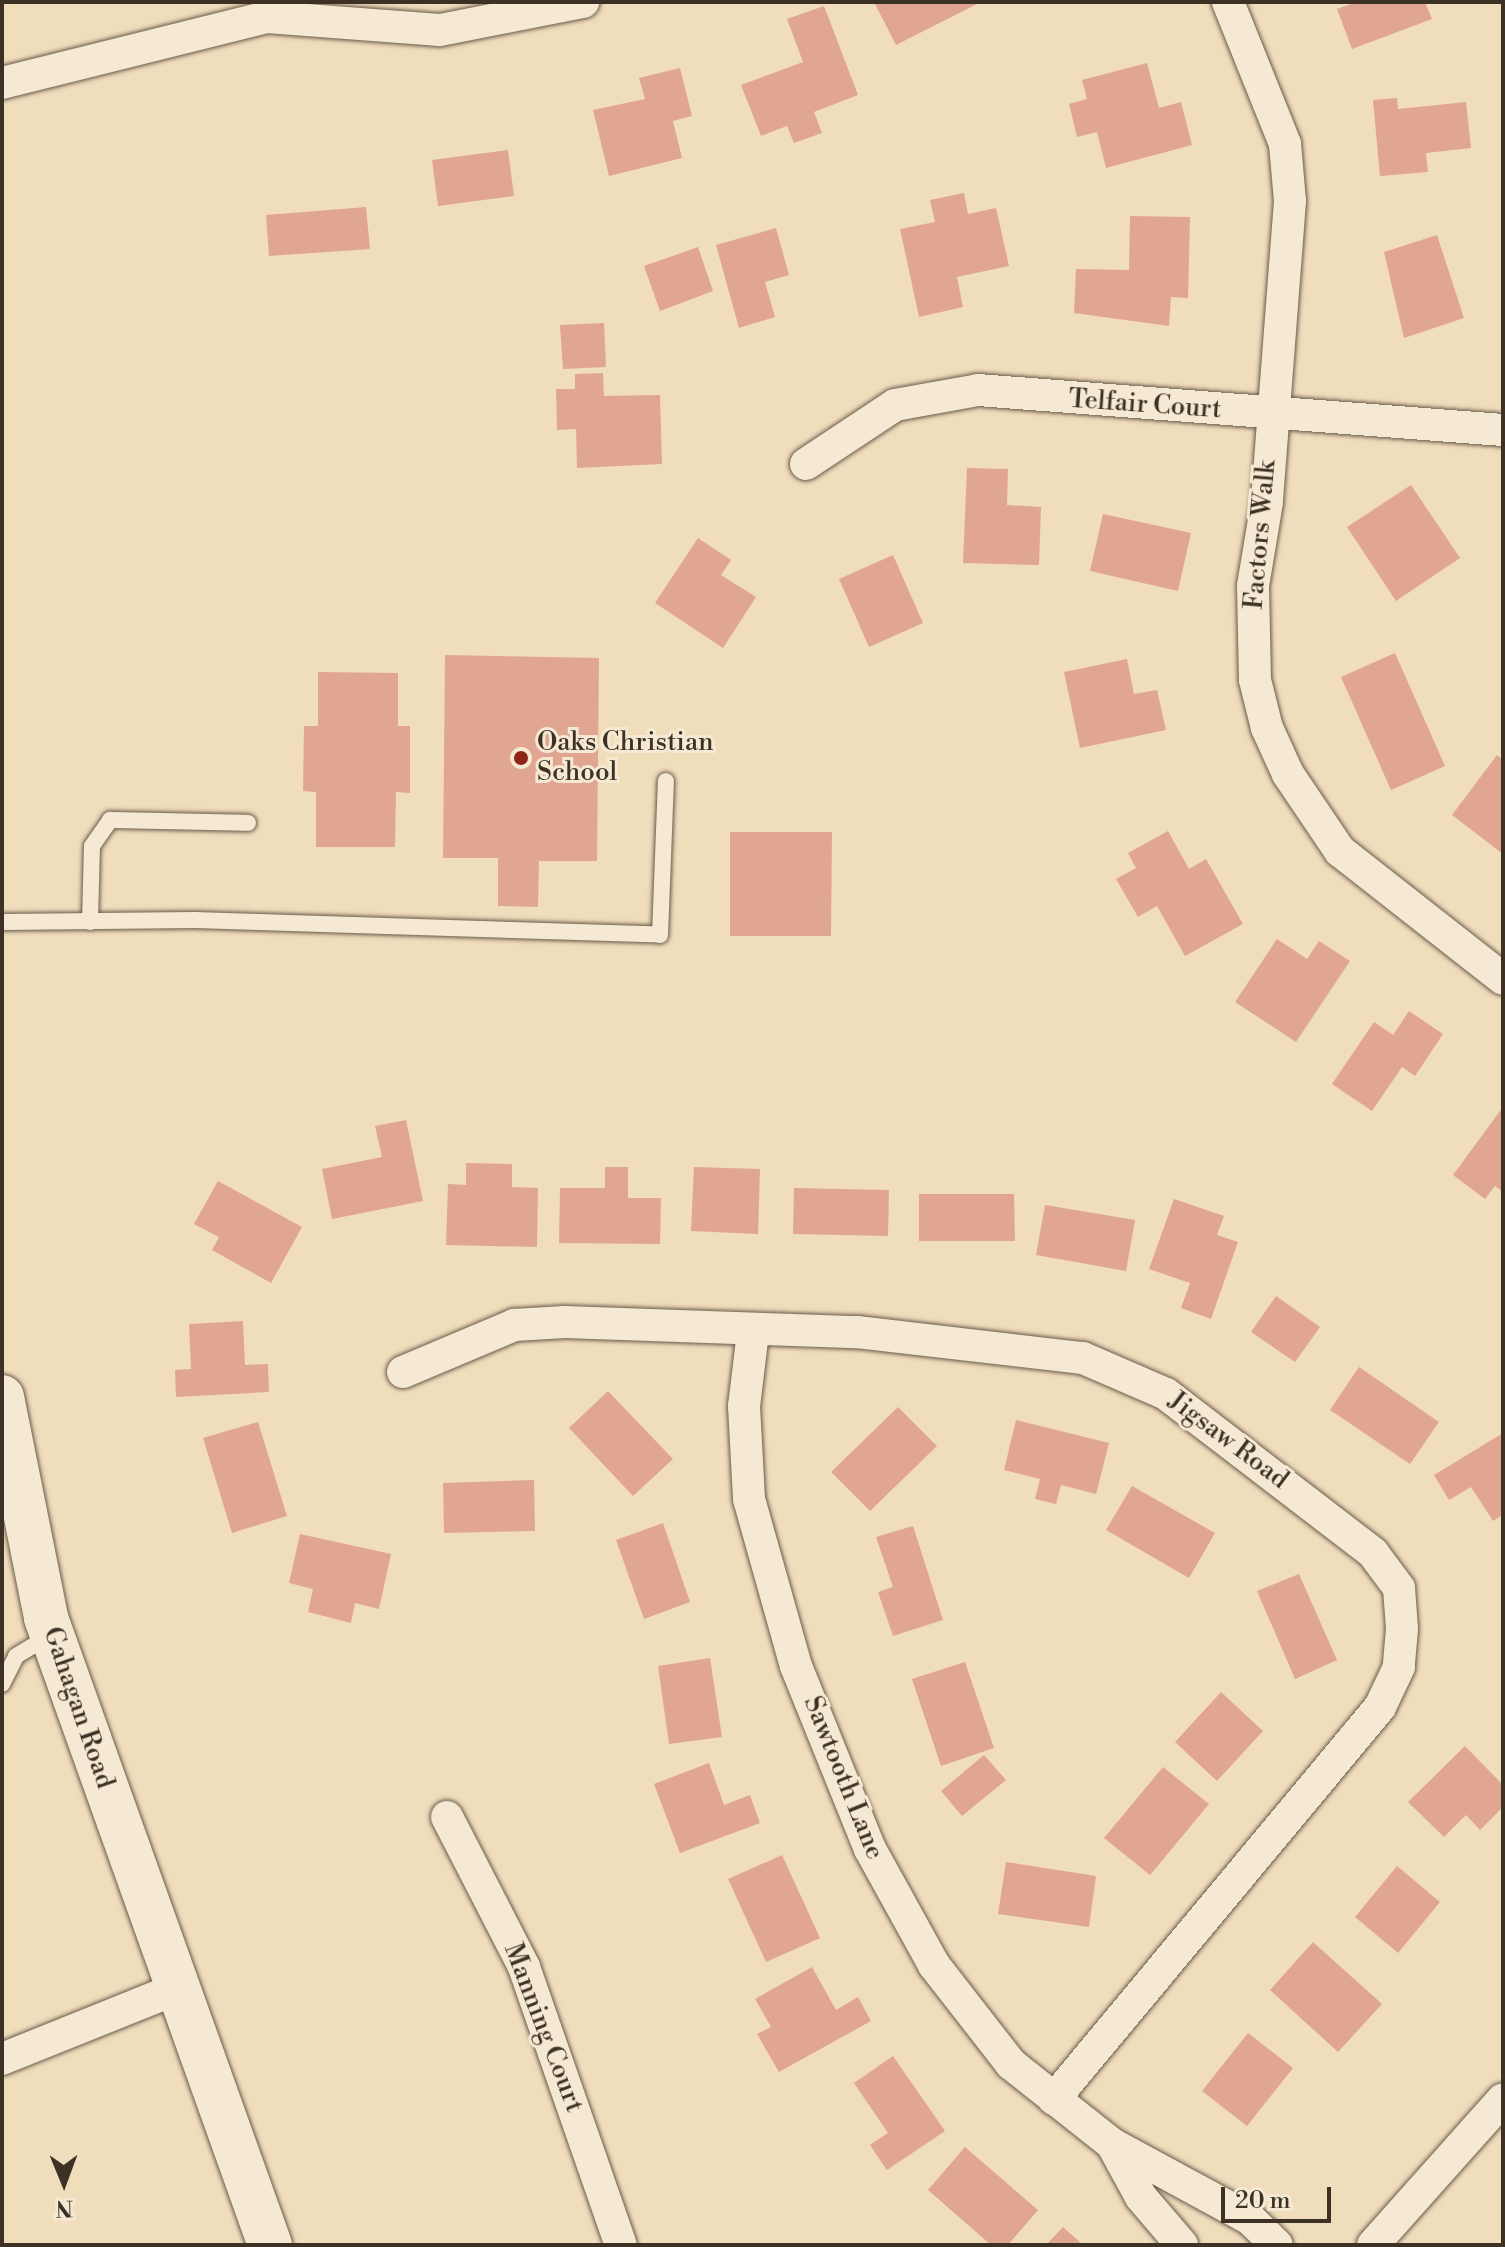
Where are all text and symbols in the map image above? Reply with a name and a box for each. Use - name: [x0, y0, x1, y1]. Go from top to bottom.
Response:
- street label: Telfair Court: [1068, 384, 1222, 426]
- street label: Factors Walk: [1239, 459, 1283, 611]
- place label: Oaks Christian School: [537, 727, 714, 788]
- marker: Oaks Christian School: [512, 749, 530, 767]
- street label: Jigsaw Road: [1162, 1386, 1294, 1496]
- street label: Gahagan Road: [36, 1623, 120, 1793]
- street label: Sawtooth Lane: [796, 1692, 890, 1864]
- street label: Manning Court: [496, 1939, 590, 2117]
- north arrow: [24, 2143, 104, 2223]
- scale bar: [1225, 2171, 1335, 2221]
- text: 20 m: [1235, 2186, 1291, 2216]
- text: N: [55, 2194, 73, 2221]

